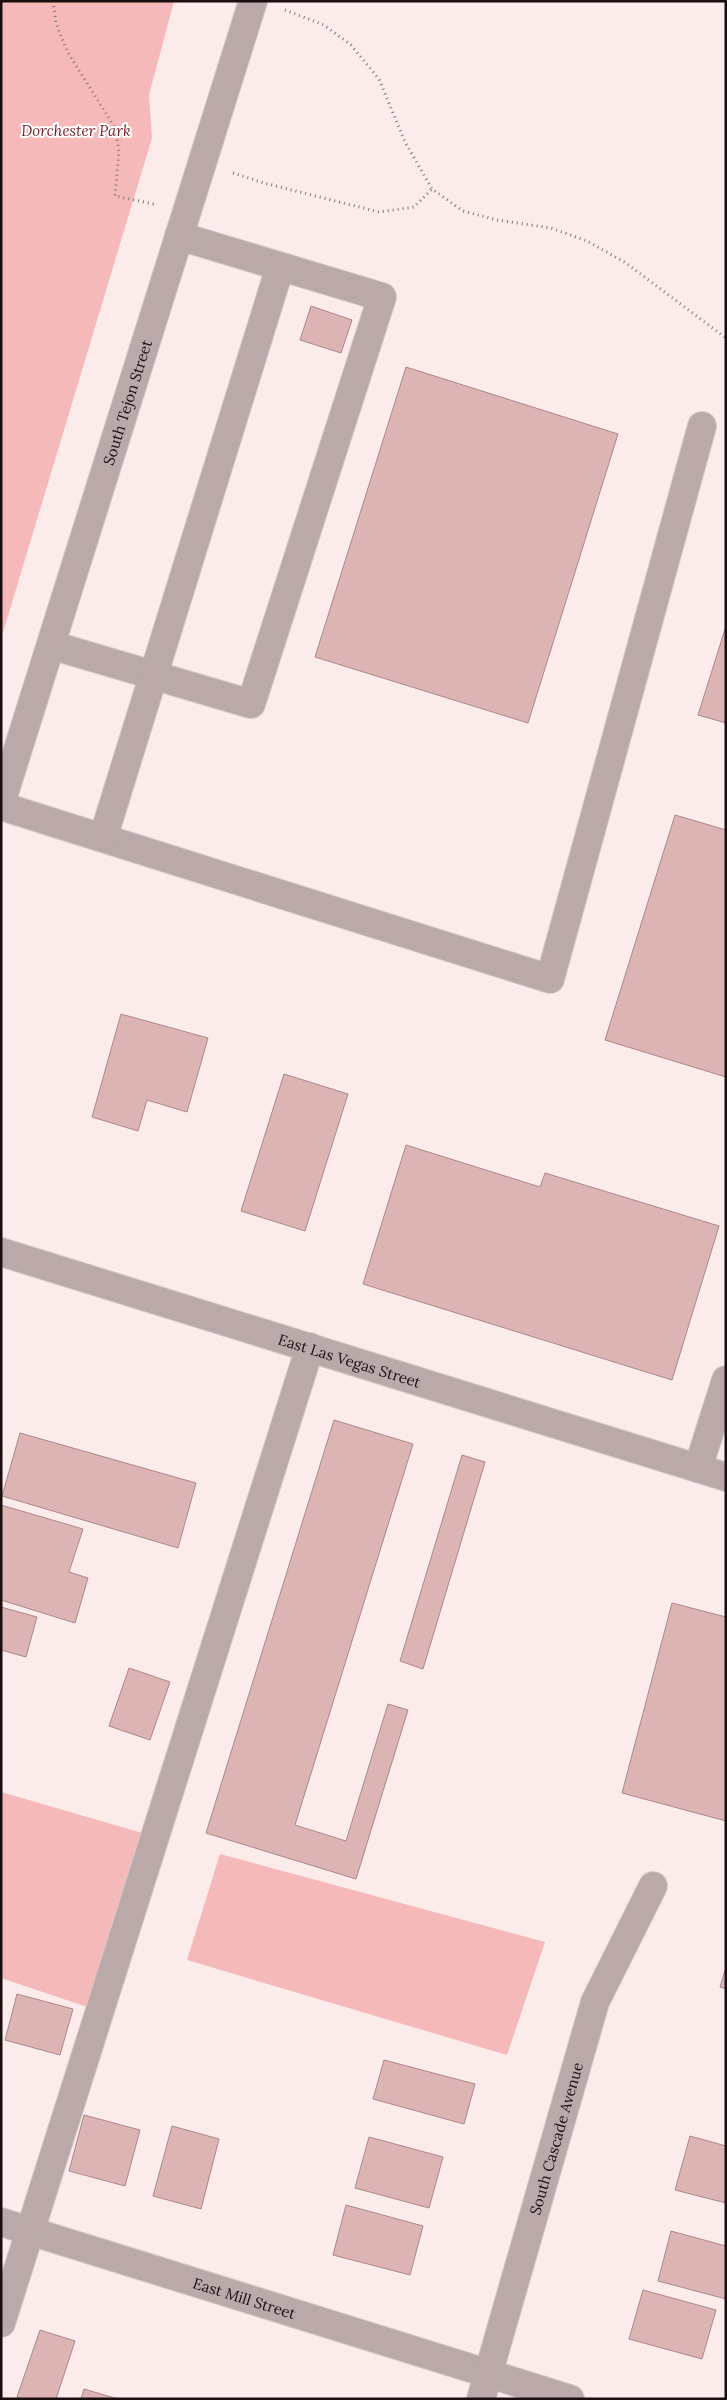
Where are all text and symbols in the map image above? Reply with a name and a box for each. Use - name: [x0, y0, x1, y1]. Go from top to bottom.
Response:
- park label: Dorchester Park: [21, 121, 131, 140]
- street label: South Tejon Street: [98, 337, 156, 467]
- street label: East Las Vegas Street: [276, 1329, 423, 1391]
- street label: South Cascade Avenue: [525, 2060, 587, 2217]
- street label: East Mill Street: [191, 2273, 298, 2323]

